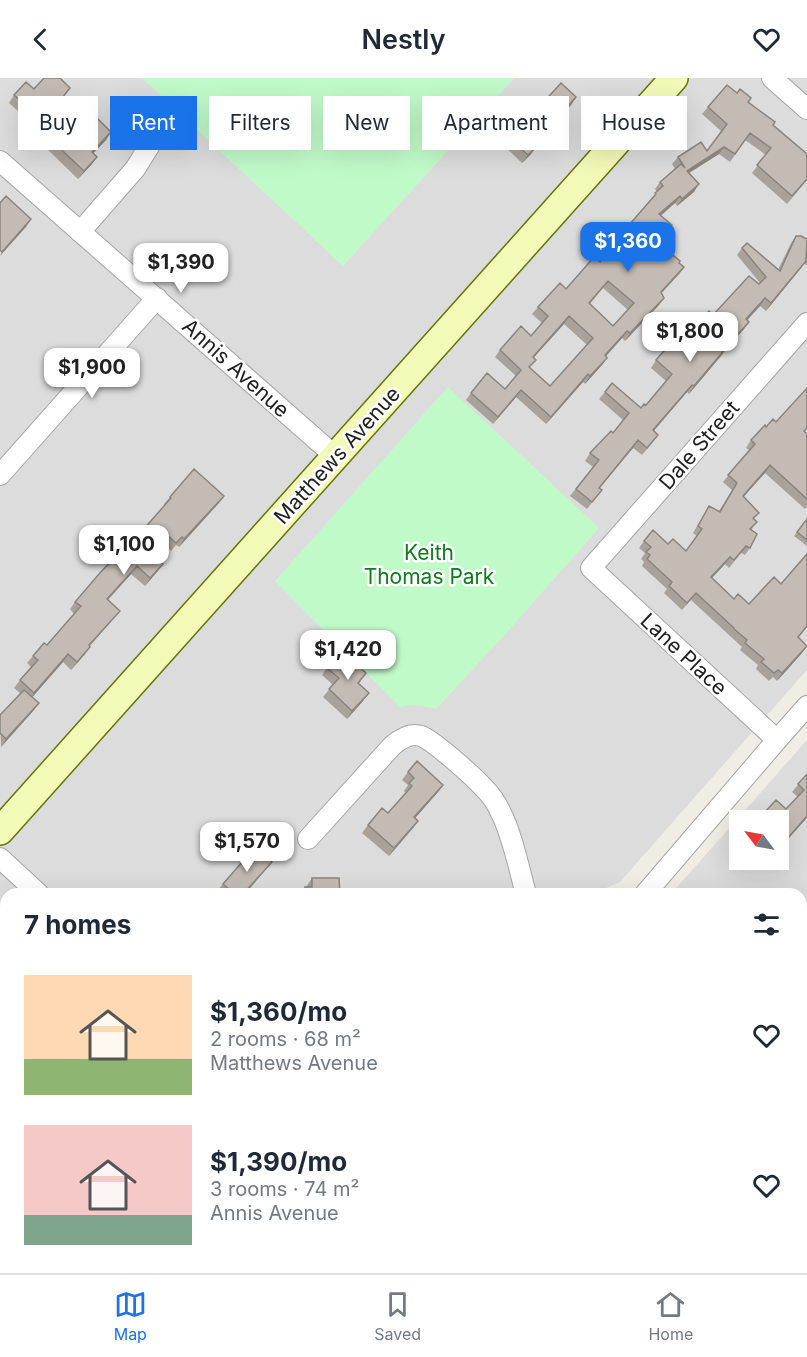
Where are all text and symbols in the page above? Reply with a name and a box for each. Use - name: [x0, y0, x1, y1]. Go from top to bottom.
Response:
- icon: back: [24, 23, 57, 56]
- text: Nestly: [361, 23, 446, 56]
- icon: heart: [750, 23, 783, 56]
- chip: Buy: [18, 96, 98, 150]
- chip: Rent: [110, 96, 197, 150]
- chip: Filters: [209, 96, 311, 150]
- chip: New: [323, 96, 410, 150]
- chip: Apartment: [422, 96, 569, 150]
- chip: House: [581, 96, 687, 150]
- pin: $1,360: [579, 222, 677, 273]
- text: $1,360: [594, 229, 662, 253]
- pin: $1,390: [132, 243, 230, 294]
- text: $1,390: [147, 250, 215, 274]
- pin: $1,800: [641, 312, 739, 363]
- street label: Annis Avenue: [177, 313, 295, 423]
- text: $1,800: [656, 319, 724, 343]
- pin: $1,900: [43, 348, 141, 399]
- text: $1,900: [58, 355, 126, 379]
- street label: Matthews Avenue: [269, 381, 405, 529]
- street label: Dale Street: [654, 395, 744, 495]
- pin: $1,100: [75, 525, 173, 576]
- text: $1,100: [93, 532, 155, 556]
- park label: Keith Thomas Park: [364, 540, 495, 589]
- street label: Lane Place: [636, 608, 732, 700]
- pin: $1,420: [299, 630, 397, 681]
- text: $1,420: [314, 637, 382, 661]
- north arrow: [729, 810, 789, 870]
- map controls: [729, 810, 789, 870]
- pin: $1,570: [198, 822, 296, 873]
- text: $1,570: [214, 829, 280, 853]
- icon: filters: [750, 908, 783, 941]
- text: 7 homes: [24, 909, 131, 940]
- text: $1,360/mo: [210, 996, 347, 1027]
- icon: home: [72, 999, 144, 1071]
- icon: heart: [750, 1019, 783, 1052]
- text: 2 rooms · 68 m²: [210, 1027, 361, 1051]
- text: Matthews Avenue: [210, 1051, 378, 1075]
- text: $1,390/mo: [210, 1146, 347, 1177]
- icon: home: [72, 1149, 144, 1221]
- icon: heart: [750, 1169, 783, 1202]
- text: 3 rooms · 74 m²: [210, 1177, 359, 1201]
- text: Annis Avenue: [210, 1201, 339, 1225]
- tab: Map: [114, 1288, 147, 1344]
- tab: Saved: [374, 1288, 421, 1344]
- tab: Home: [648, 1288, 693, 1344]

